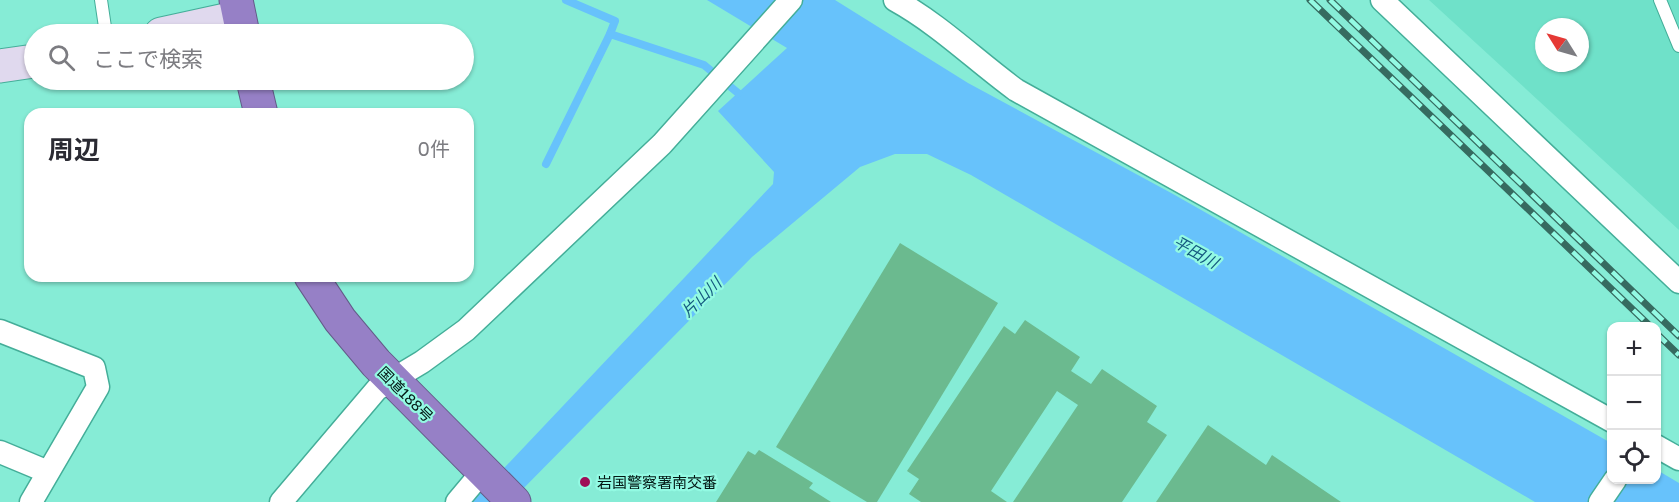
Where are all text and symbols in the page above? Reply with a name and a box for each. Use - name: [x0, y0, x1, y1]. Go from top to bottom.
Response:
- north arrow: [1535, 18, 1589, 72]
- search box: [24, 24, 474, 90]
- icon: search: [45, 41, 78, 74]
- text: ここで検索: [93, 45, 203, 72]
- text: 周辺: [48, 134, 100, 165]
- text: 0件: [418, 136, 450, 160]
- water label: 平田川: [1170, 232, 1224, 273]
- water label: 片山川: [677, 272, 727, 321]
- map controls: [1607, 322, 1661, 484]
- button: +: [1607, 322, 1661, 376]
- street label: 国道188号: [375, 363, 437, 425]
- button: −: [1607, 376, 1661, 430]
- button: locate: [1607, 430, 1661, 484]
- place label: 岩国警察署南交番: [597, 473, 717, 491]
- marker: 岩国警察署南交番: [578, 475, 592, 489]

